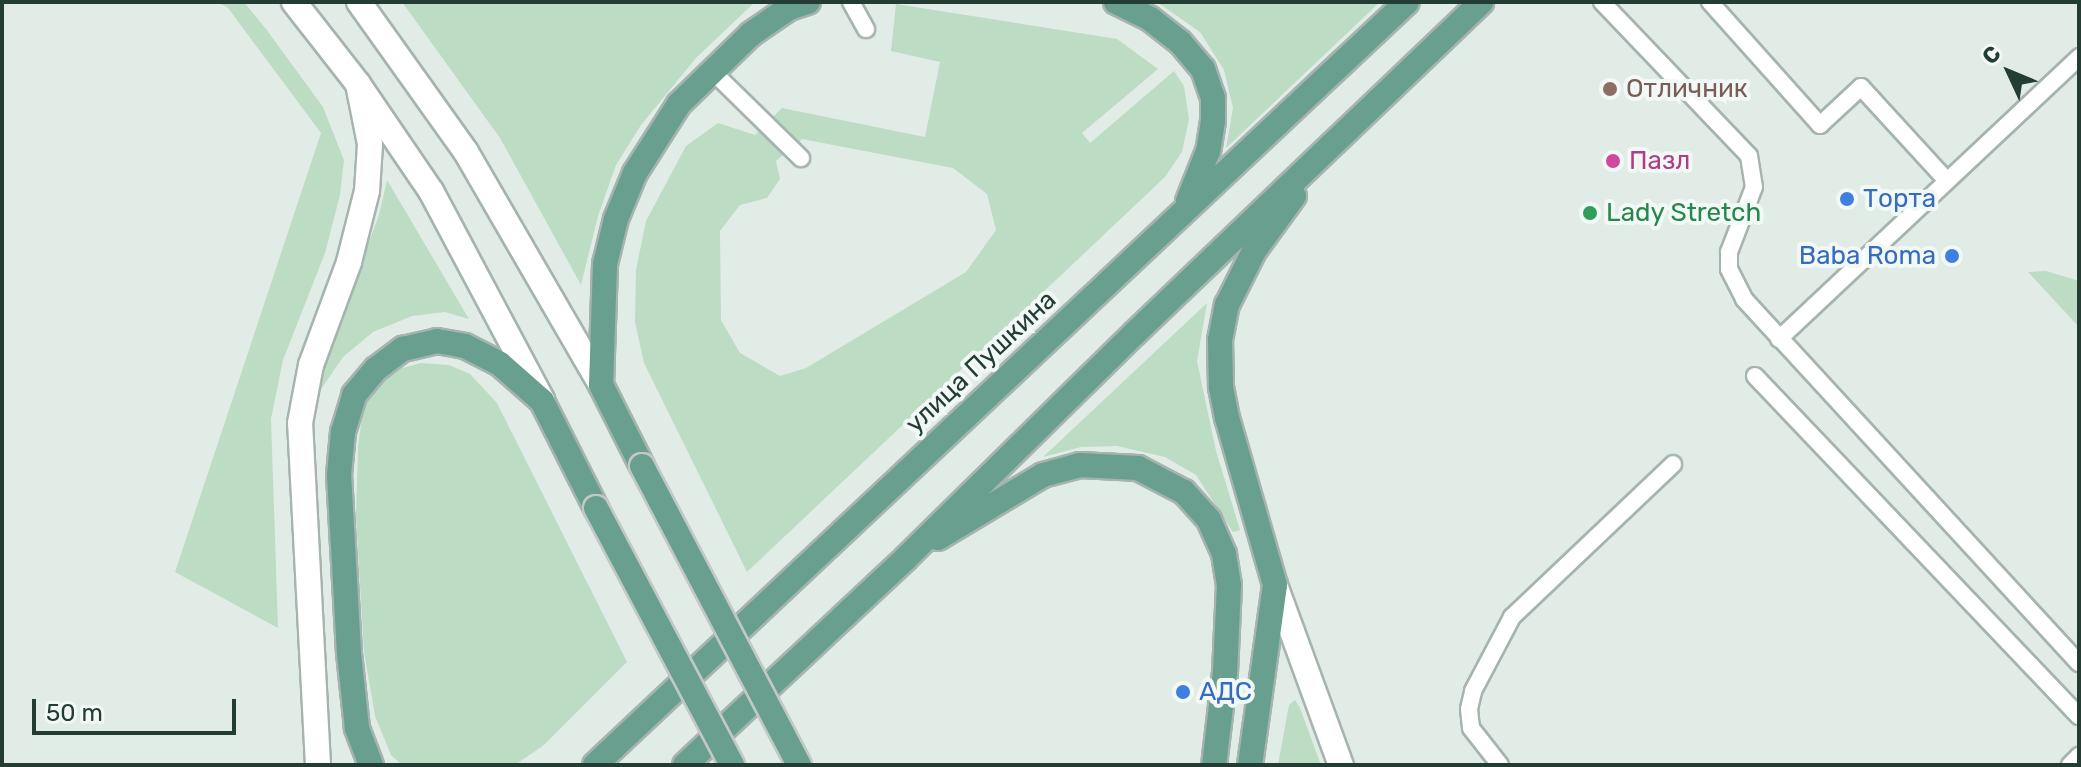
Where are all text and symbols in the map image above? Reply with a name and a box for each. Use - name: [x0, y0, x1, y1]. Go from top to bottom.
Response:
- north arrow: [1969, 32, 2049, 112]
- text: С: [1976, 40, 2006, 70]
- place label: Отличник: [1626, 73, 1748, 105]
- marker: Отличник: [1601, 80, 1619, 98]
- place label: Пазл: [1629, 145, 1690, 177]
- marker: Пазл: [1604, 152, 1622, 170]
- place label: Торта: [1863, 183, 1936, 215]
- marker: Торта: [1838, 190, 1856, 208]
- place label: Lady Stretch: [1606, 197, 1762, 229]
- marker: Lady Stretch: [1581, 204, 1599, 222]
- place label: Baba Roma: [1799, 240, 1936, 272]
- marker: Baba Roma: [1943, 247, 1961, 265]
- street label: улица Пушкина: [899, 284, 1063, 440]
- place label: АДС: [1199, 676, 1252, 708]
- scale bar: [36, 683, 240, 733]
- marker: АДС: [1174, 683, 1192, 701]
- text: 50 m: [46, 699, 103, 727]

